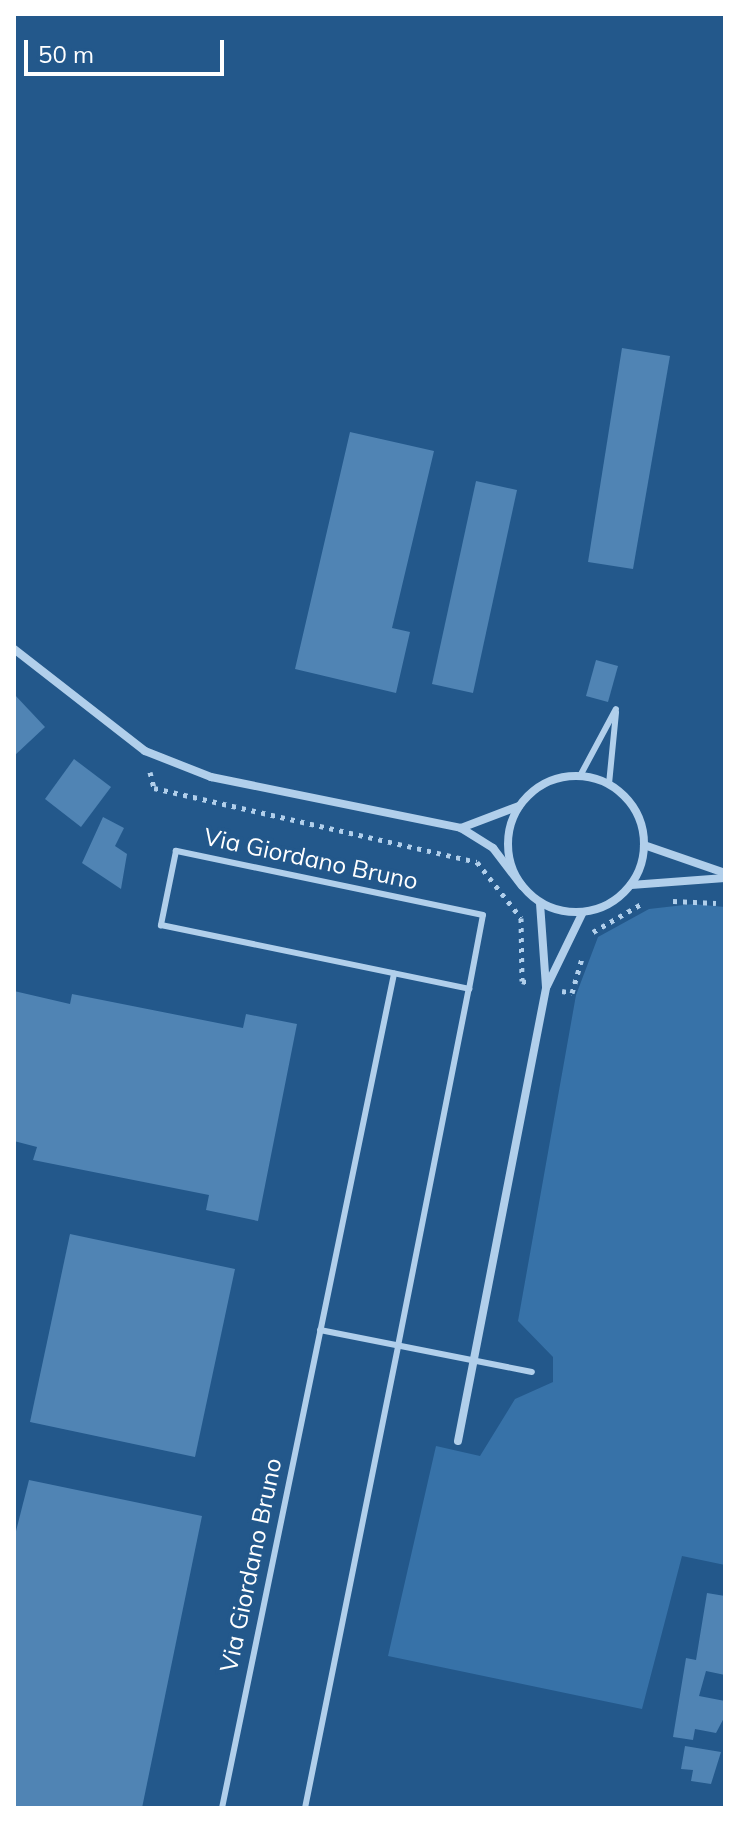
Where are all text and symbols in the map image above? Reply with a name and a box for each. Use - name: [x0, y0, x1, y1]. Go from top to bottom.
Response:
- scale bar: [28, 24, 228, 74]
- text: 50 m: [38, 39, 94, 69]
- street label: Via Giordano Bruno: [201, 822, 421, 896]
- street label: Via Giordano Bruno: [214, 1455, 288, 1675]

